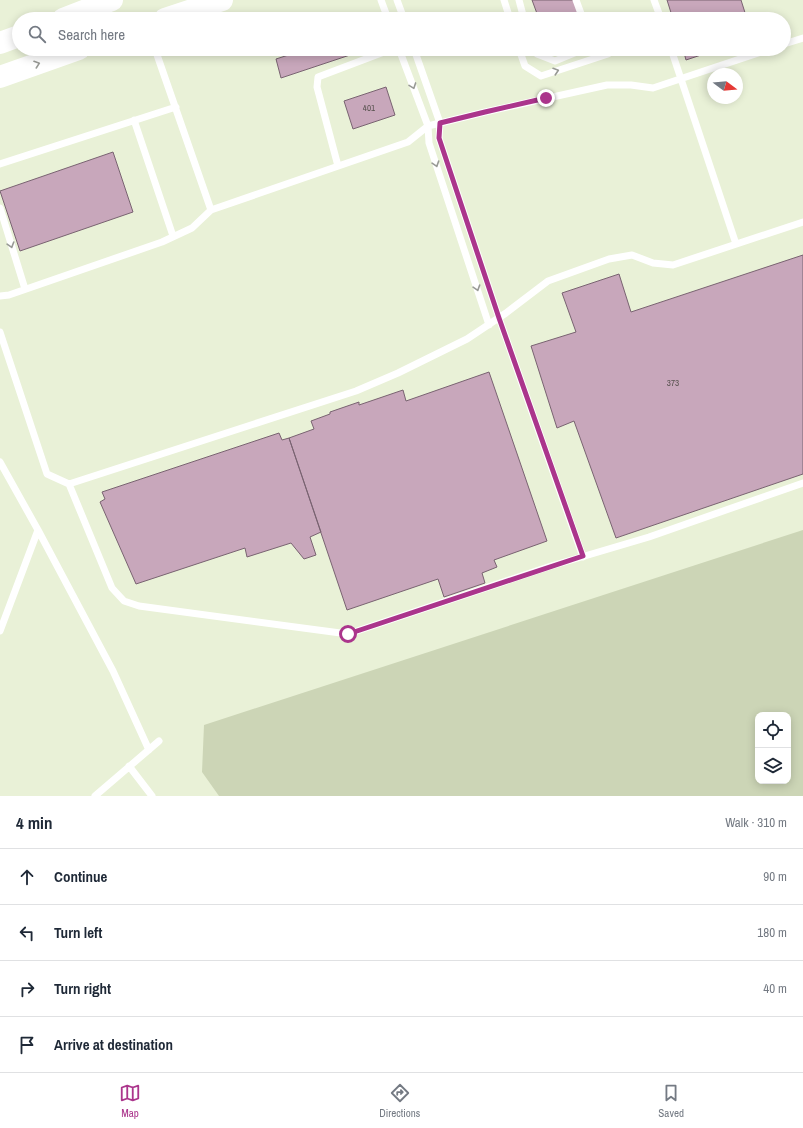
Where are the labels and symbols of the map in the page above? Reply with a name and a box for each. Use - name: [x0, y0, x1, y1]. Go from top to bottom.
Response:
- one-way arrow: [33, 60, 40, 69]
- one-way arrow: [553, 67, 560, 76]
- north arrow: [707, 68, 743, 104]
- one-way arrow: [408, 82, 416, 89]
- route end: [537, 89, 555, 107]
- house number: 401: [363, 102, 375, 114]
- one-way arrow: [431, 161, 440, 168]
- one-way arrow: [6, 241, 15, 248]
- one-way arrow: [472, 284, 481, 291]
- house number: 373: [667, 377, 679, 389]
- route start: [339, 625, 357, 643]

